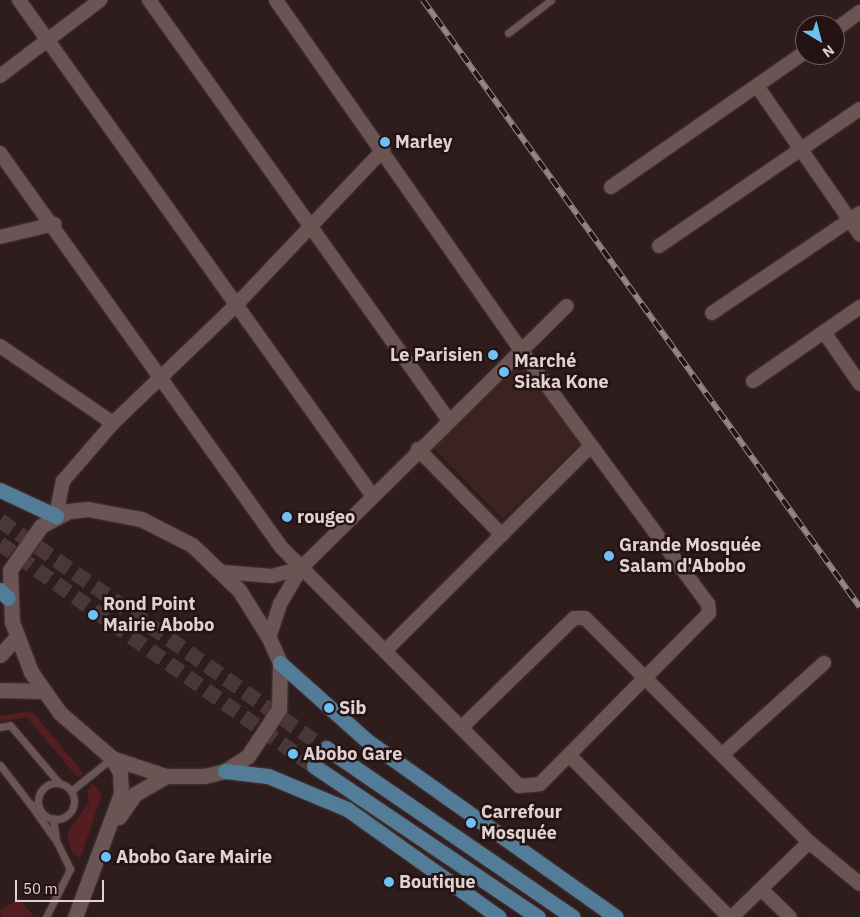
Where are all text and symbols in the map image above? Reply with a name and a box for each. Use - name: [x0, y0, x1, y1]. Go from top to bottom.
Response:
- north arrow: [795, 15, 845, 65]
- text: N: [819, 41, 838, 61]
- place label: Marley: [395, 131, 452, 153]
- marker: Marley: [379, 136, 391, 148]
- place label: Le Parisien: [390, 344, 483, 366]
- marker: Le Parisien: [487, 349, 499, 361]
- place label: Marché Siaka Kone: [514, 351, 609, 394]
- marker: Marché Siaka Kone: [498, 366, 510, 378]
- place label: rougeo: [297, 506, 355, 528]
- marker: rougeo: [281, 511, 293, 523]
- place label: Grande Mosquée Salam d'Abobo: [619, 535, 761, 578]
- marker: Grande Mosquée Salam d'Abobo: [603, 550, 615, 562]
- place label: Rond Point Mairie Abobo: [103, 594, 214, 636]
- marker: Rond Point Mairie Abobo: [87, 609, 99, 621]
- place label: Sib: [339, 697, 366, 719]
- marker: Sib: [323, 702, 335, 714]
- place label: Abobo Gare: [303, 743, 402, 765]
- marker: Abobo Gare: [287, 748, 299, 760]
- place label: Carrefour Mosquée: [481, 802, 562, 844]
- marker: Carrefour Mosquée: [465, 817, 477, 829]
- place label: Abobo Gare Mairie: [116, 846, 272, 868]
- marker: Abobo Gare Mairie: [100, 851, 112, 863]
- scale bar: [18, 870, 106, 902]
- place label: Boutique: [399, 871, 476, 893]
- marker: Boutique: [383, 876, 395, 888]
- text: 50 m: [23, 879, 58, 898]

